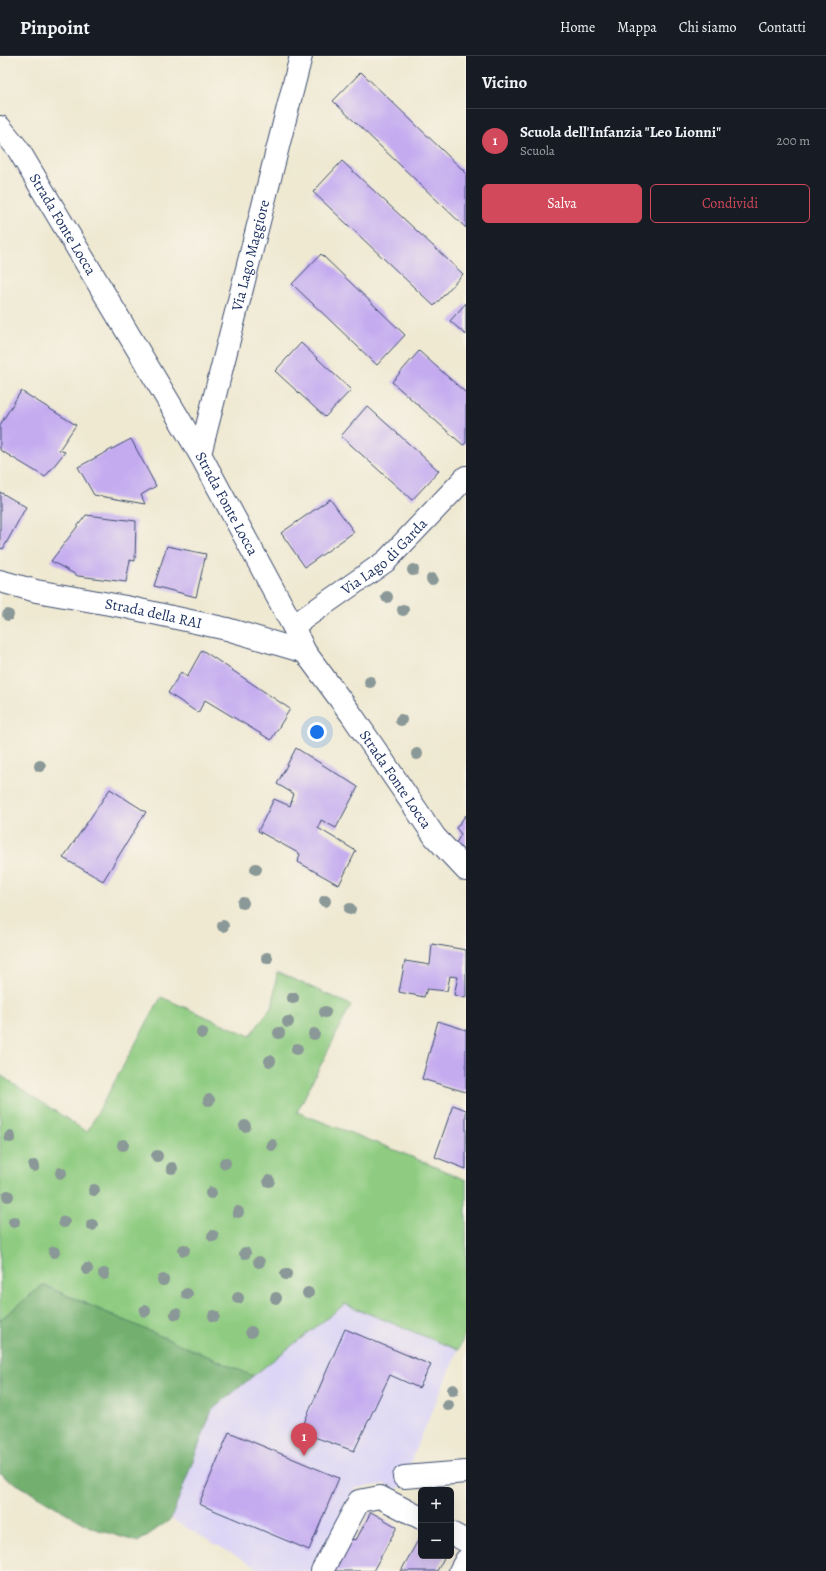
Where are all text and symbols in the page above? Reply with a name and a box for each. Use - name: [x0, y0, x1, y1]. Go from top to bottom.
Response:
- text: Pinpoint: [20, 15, 90, 41]
- text: Home: [560, 18, 595, 37]
- text: Mappa: [617, 18, 657, 37]
- text: Chi siamo: [679, 18, 737, 37]
- text: Contatti: [759, 18, 806, 37]
- text: Vicino: [482, 71, 527, 94]
- text: Scuola dell'Infanzia "Leo Lionni": [520, 122, 721, 142]
- text: 1: [493, 132, 497, 149]
- text: 200 m: [777, 132, 810, 149]
- text: Scuola: [520, 142, 555, 159]
- street label: Strada Fonte Locca: [25, 170, 101, 279]
- button: Salva: [482, 184, 642, 223]
- button: Condividi: [650, 184, 810, 223]
- street label: Via Lago Maggiore: [226, 197, 274, 314]
- street label: Strada Fonte Locca: [191, 448, 263, 559]
- street label: Via Lago di Garda: [336, 514, 432, 600]
- street label: Strada della RAI: [103, 593, 204, 633]
- your location: [307, 722, 327, 742]
- street label: Strada Fonte Locca: [355, 726, 436, 833]
- pin: 1: [291, 1423, 317, 1456]
- map controls: [418, 1487, 454, 1559]
- button: +: [418, 1487, 454, 1523]
- button: −: [418, 1523, 454, 1559]

